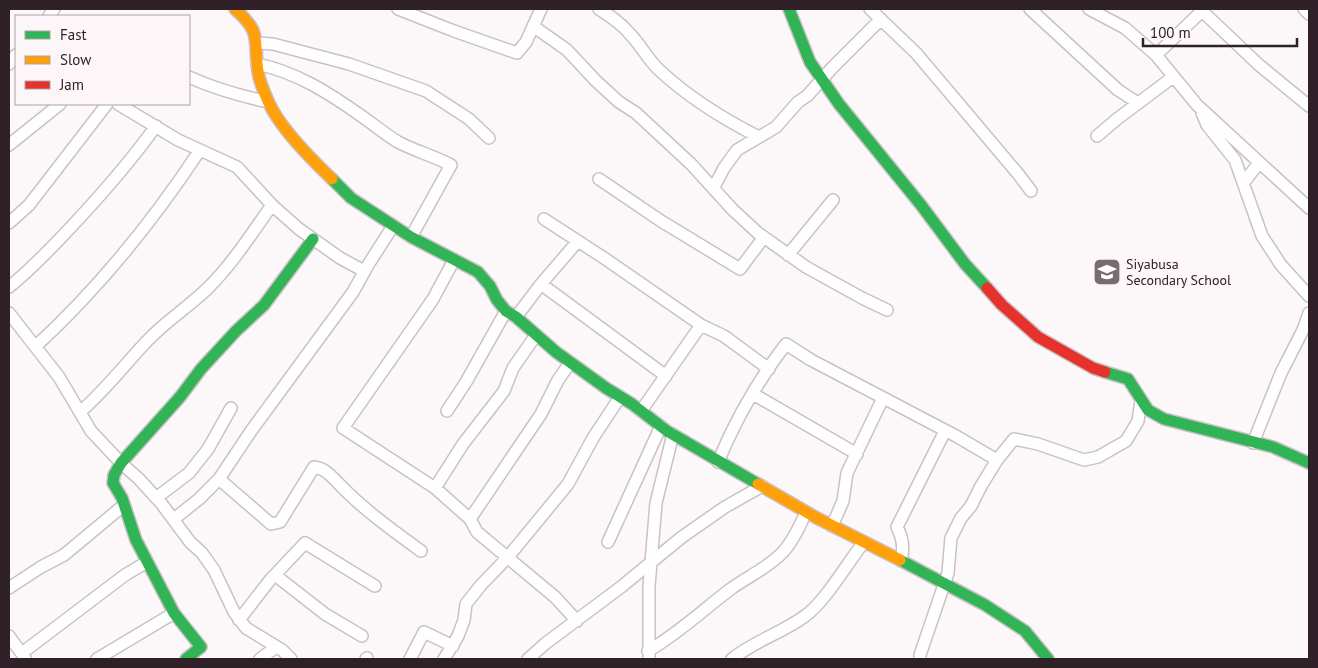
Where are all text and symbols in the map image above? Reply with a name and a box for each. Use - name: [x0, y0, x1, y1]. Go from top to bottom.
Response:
- legend: [15, 15, 190, 105]
- scale bar: [1143, 15, 1297, 47]
- text: 100 m: [1150, 23, 1191, 42]
- text: Fast: [60, 25, 87, 44]
- text: Slow: [60, 50, 91, 69]
- text: Jam: [59, 75, 84, 94]
- place label: Siyabusa Secondary School: [1126, 255, 1231, 289]
- school or university icon: Siyabusa Secondary School: [1092, 257, 1122, 287]

